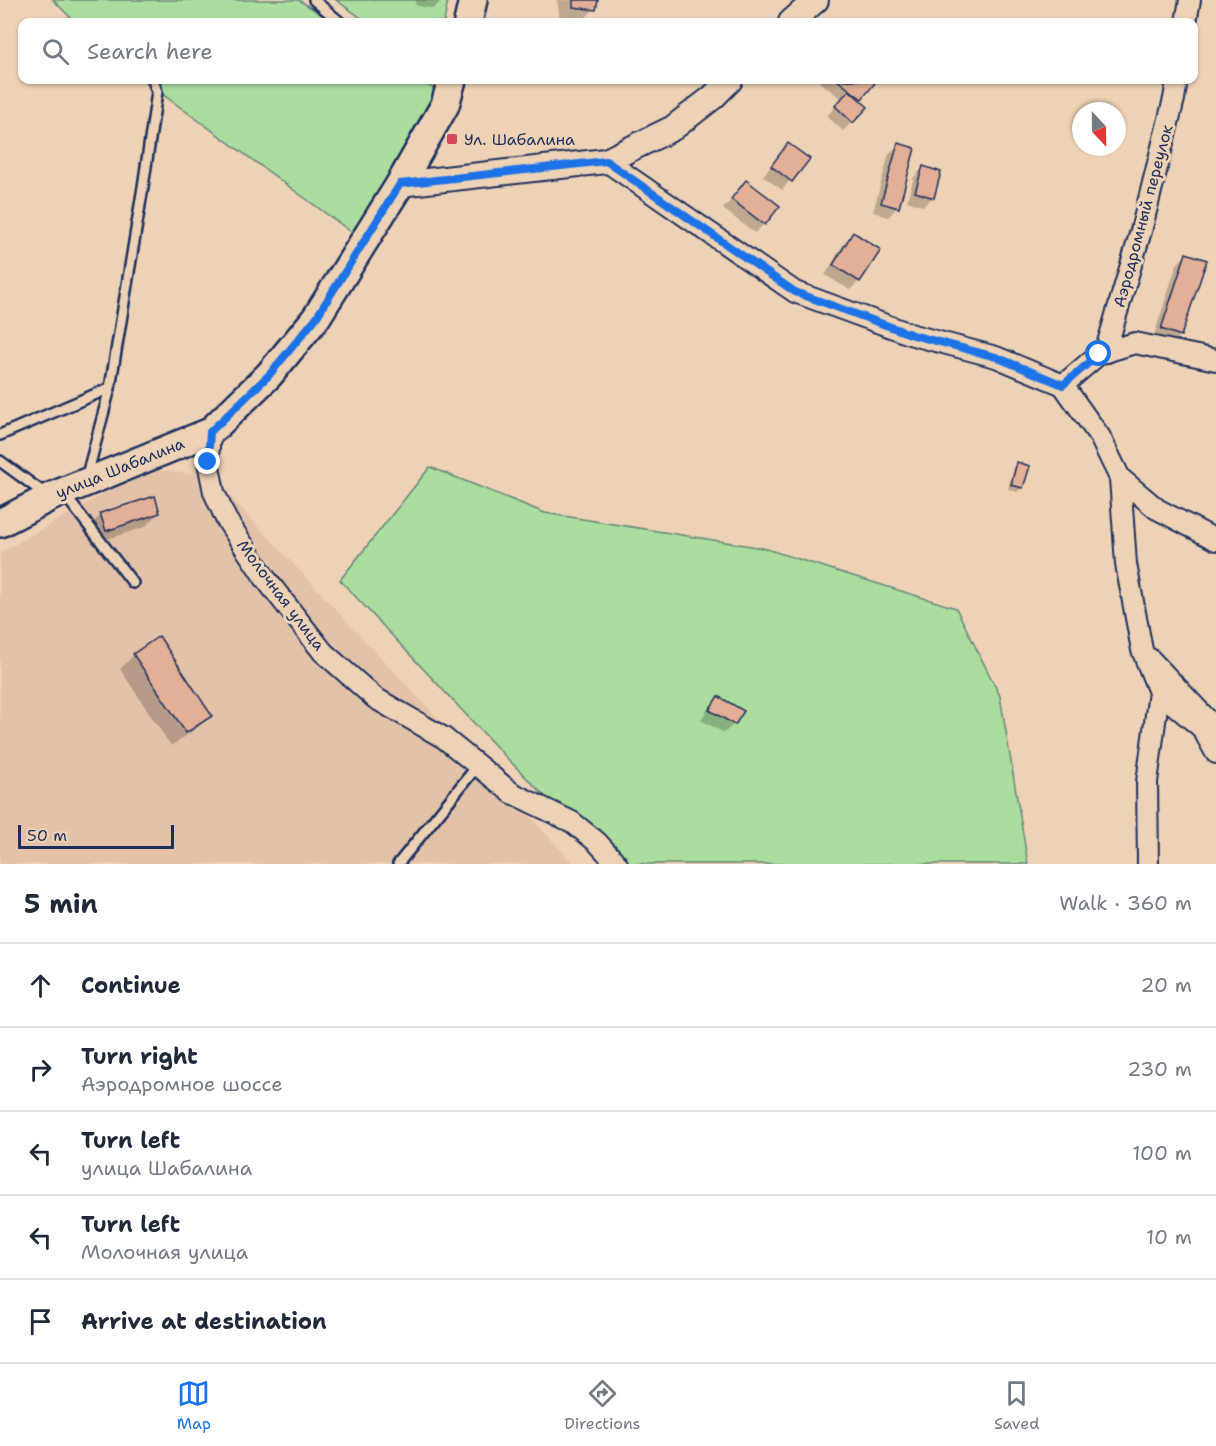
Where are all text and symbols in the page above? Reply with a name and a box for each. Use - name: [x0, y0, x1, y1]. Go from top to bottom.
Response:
- search box: [18, 18, 1198, 84]
- icon: search: [39, 35, 72, 68]
- text: Search here: [87, 37, 213, 66]
- north arrow: [1072, 102, 1126, 156]
- street label: Аэродромный переулок: [1108, 122, 1178, 310]
- place label: Ул. Шабалина: [464, 129, 575, 150]
- marker: Ул. Шабалина: [445, 132, 459, 146]
- route start: [1085, 340, 1111, 366]
- street label: улица Шабалина: [53, 433, 187, 503]
- route end: [194, 448, 220, 474]
- street label: Молочная улица: [232, 535, 330, 655]
- scale bar: [18, 822, 174, 850]
- text: 50 m: [27, 825, 67, 846]
- text: 5 min: [24, 886, 98, 921]
- text: Walk · 360 m: [1059, 890, 1192, 916]
- icon: ahead: [24, 969, 57, 1002]
- text: Continue: [81, 971, 181, 1000]
- text: 20 m: [1141, 972, 1192, 998]
- text: Turn right: [81, 1042, 198, 1071]
- icon: right: [24, 1053, 57, 1086]
- text: 230 m: [1127, 1056, 1192, 1082]
- text: Аэродромное шоссе: [81, 1071, 283, 1097]
- text: Turn left: [81, 1126, 180, 1155]
- icon: left: [24, 1137, 57, 1170]
- text: 100 m: [1132, 1140, 1192, 1166]
- text: улица Шабалина: [81, 1155, 252, 1181]
- text: Turn left: [81, 1210, 180, 1239]
- icon: left: [24, 1221, 57, 1254]
- text: 10 m: [1146, 1224, 1192, 1250]
- text: Молочная улица: [81, 1239, 248, 1265]
- icon: arrive: [24, 1305, 57, 1338]
- text: Arrive at destination: [81, 1307, 327, 1336]
- tab: Map: [177, 1377, 211, 1434]
- tab: Directions: [564, 1377, 641, 1434]
- tab: Saved: [994, 1377, 1039, 1434]

